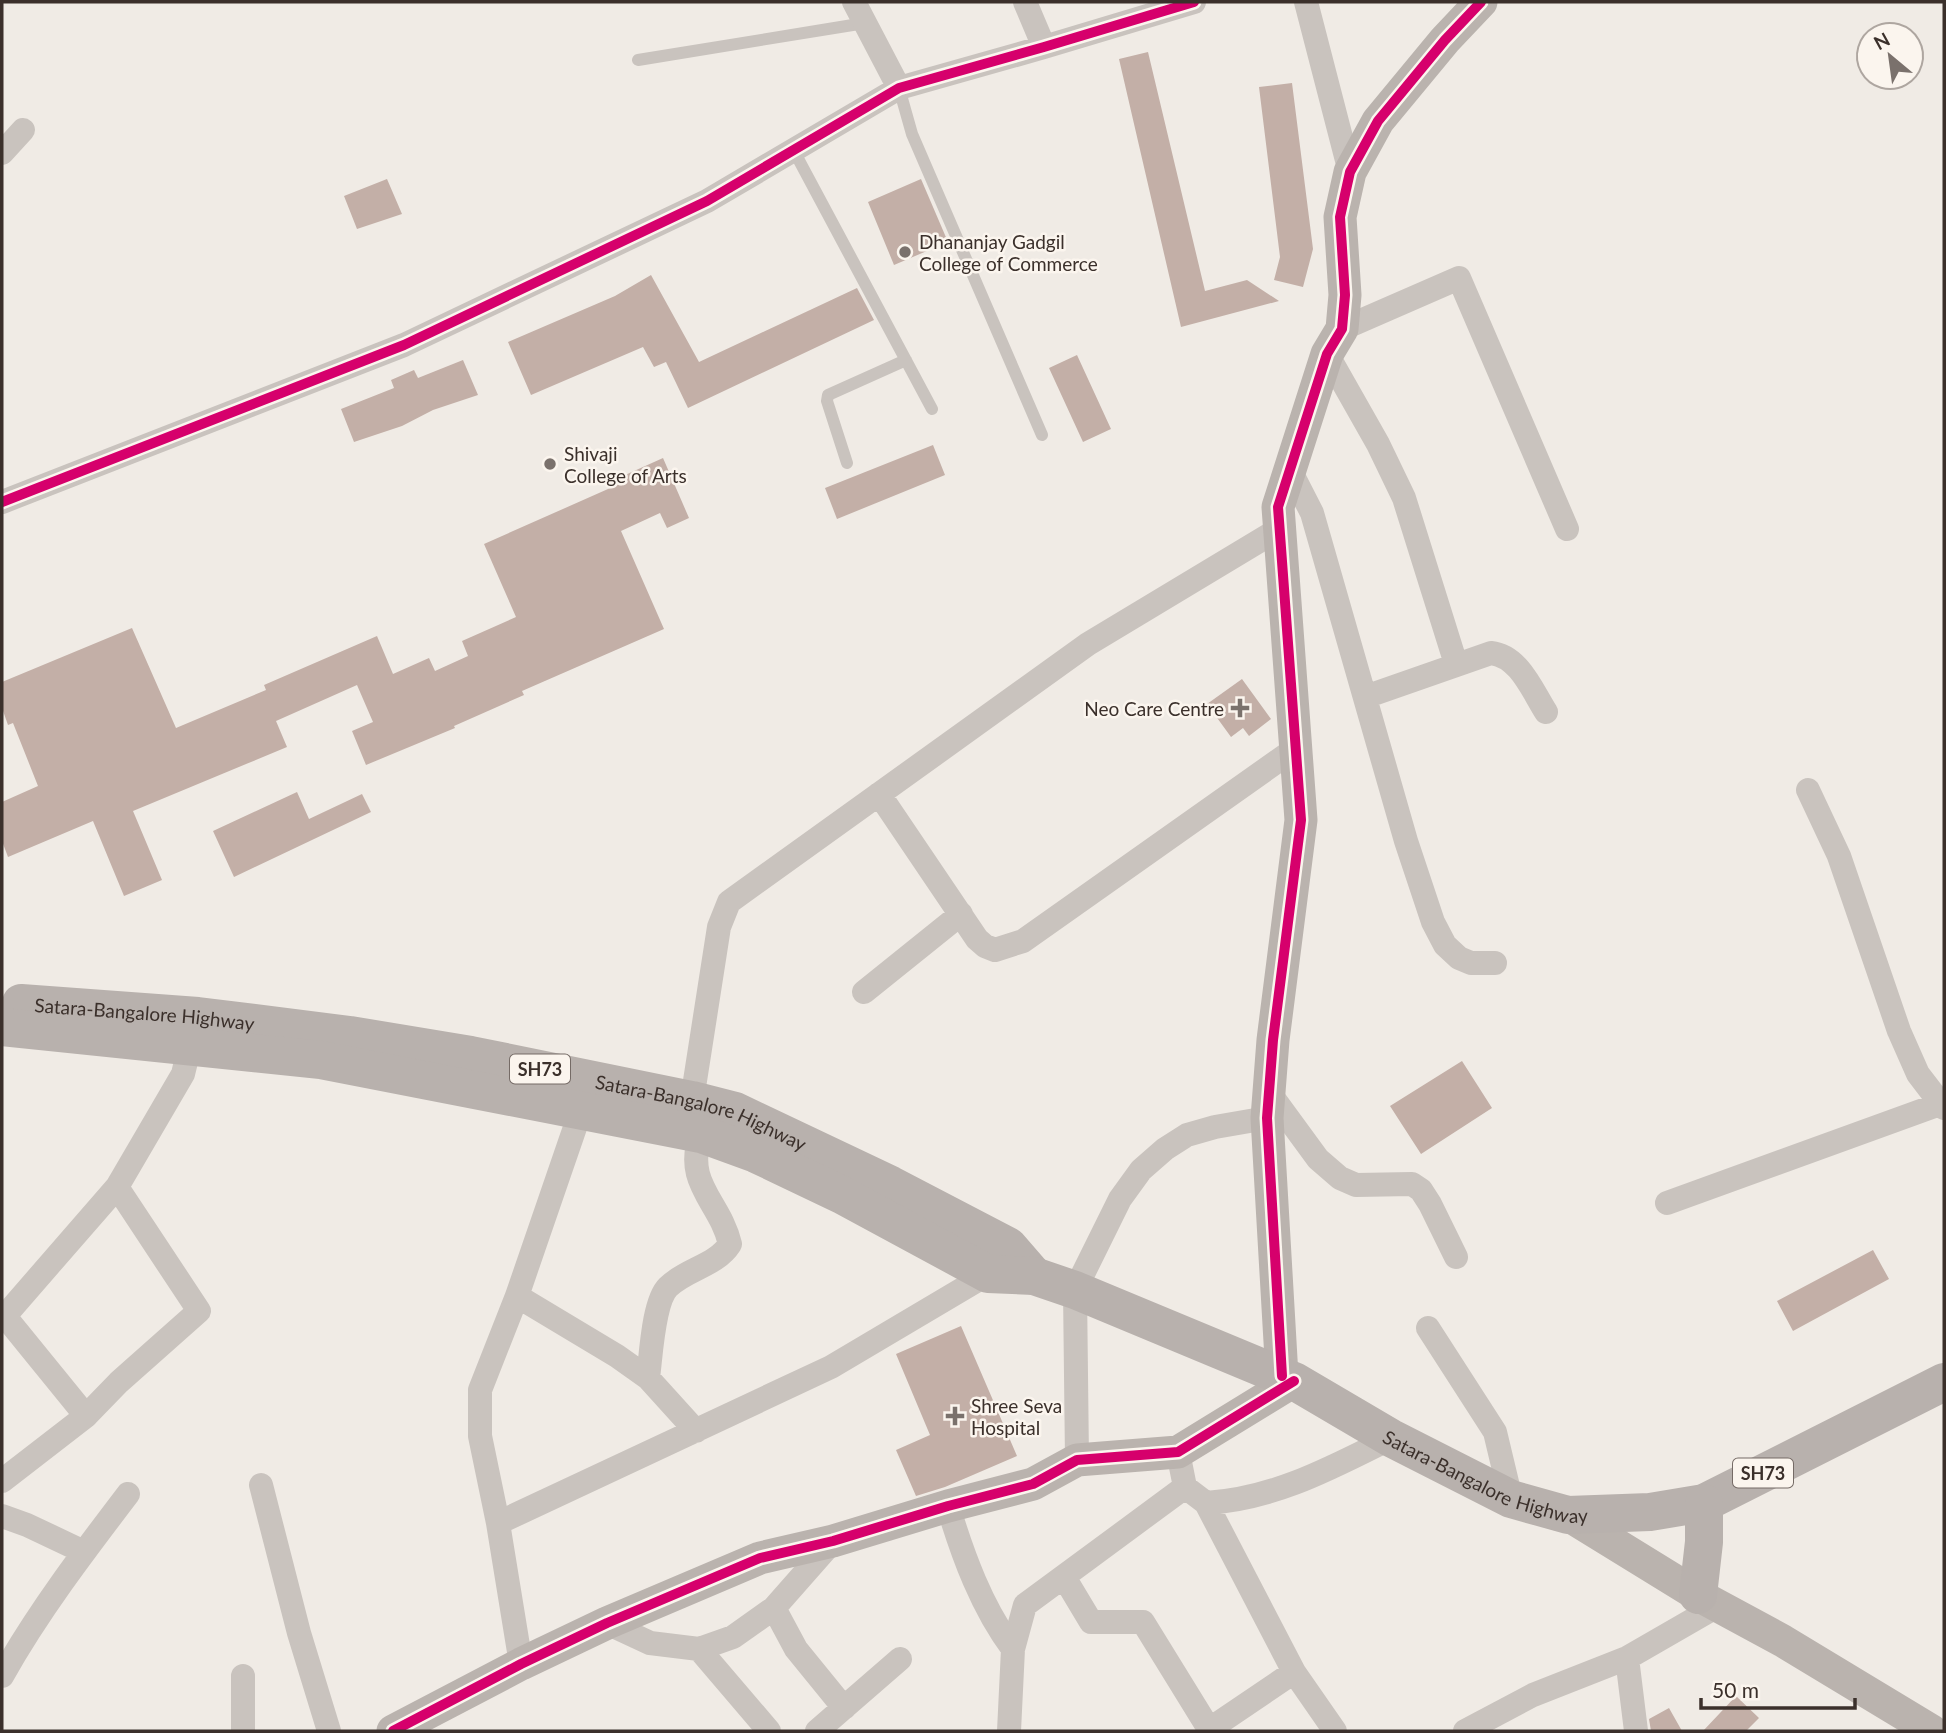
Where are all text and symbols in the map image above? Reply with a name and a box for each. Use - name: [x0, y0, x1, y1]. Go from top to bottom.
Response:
- north arrow: [1855, 21, 1925, 91]
- text: N: [1870, 27, 1893, 54]
- place label: Dhananjay Gadgil College of Commerce: [919, 230, 1098, 275]
- marker: Dhananjay Gadgil College of Commerce: [897, 244, 913, 260]
- place label: Shivaji College of Arts: [564, 442, 687, 487]
- marker: Shivaji College of Arts: [542, 456, 558, 472]
- place label: Neo Care Centre: [1084, 697, 1224, 720]
- marker: Neo Care Centre: [1230, 698, 1250, 718]
- street label: Satara-Bangalore Highway: [34, 993, 256, 1034]
- road number: SH73: [510, 1054, 570, 1084]
- street label: Satara-Bangalore Highway: [594, 1069, 811, 1155]
- place label: Shree Seva Hospital: [971, 1394, 1062, 1439]
- marker: Shree Seva Hospital: [945, 1406, 965, 1426]
- street label: Satara-Bangalore Highway: [1379, 1425, 1588, 1526]
- road number: SH73: [1733, 1458, 1793, 1488]
- scale bar: [1701, 1666, 1855, 1710]
- text: 50 m: [1712, 1677, 1759, 1702]

